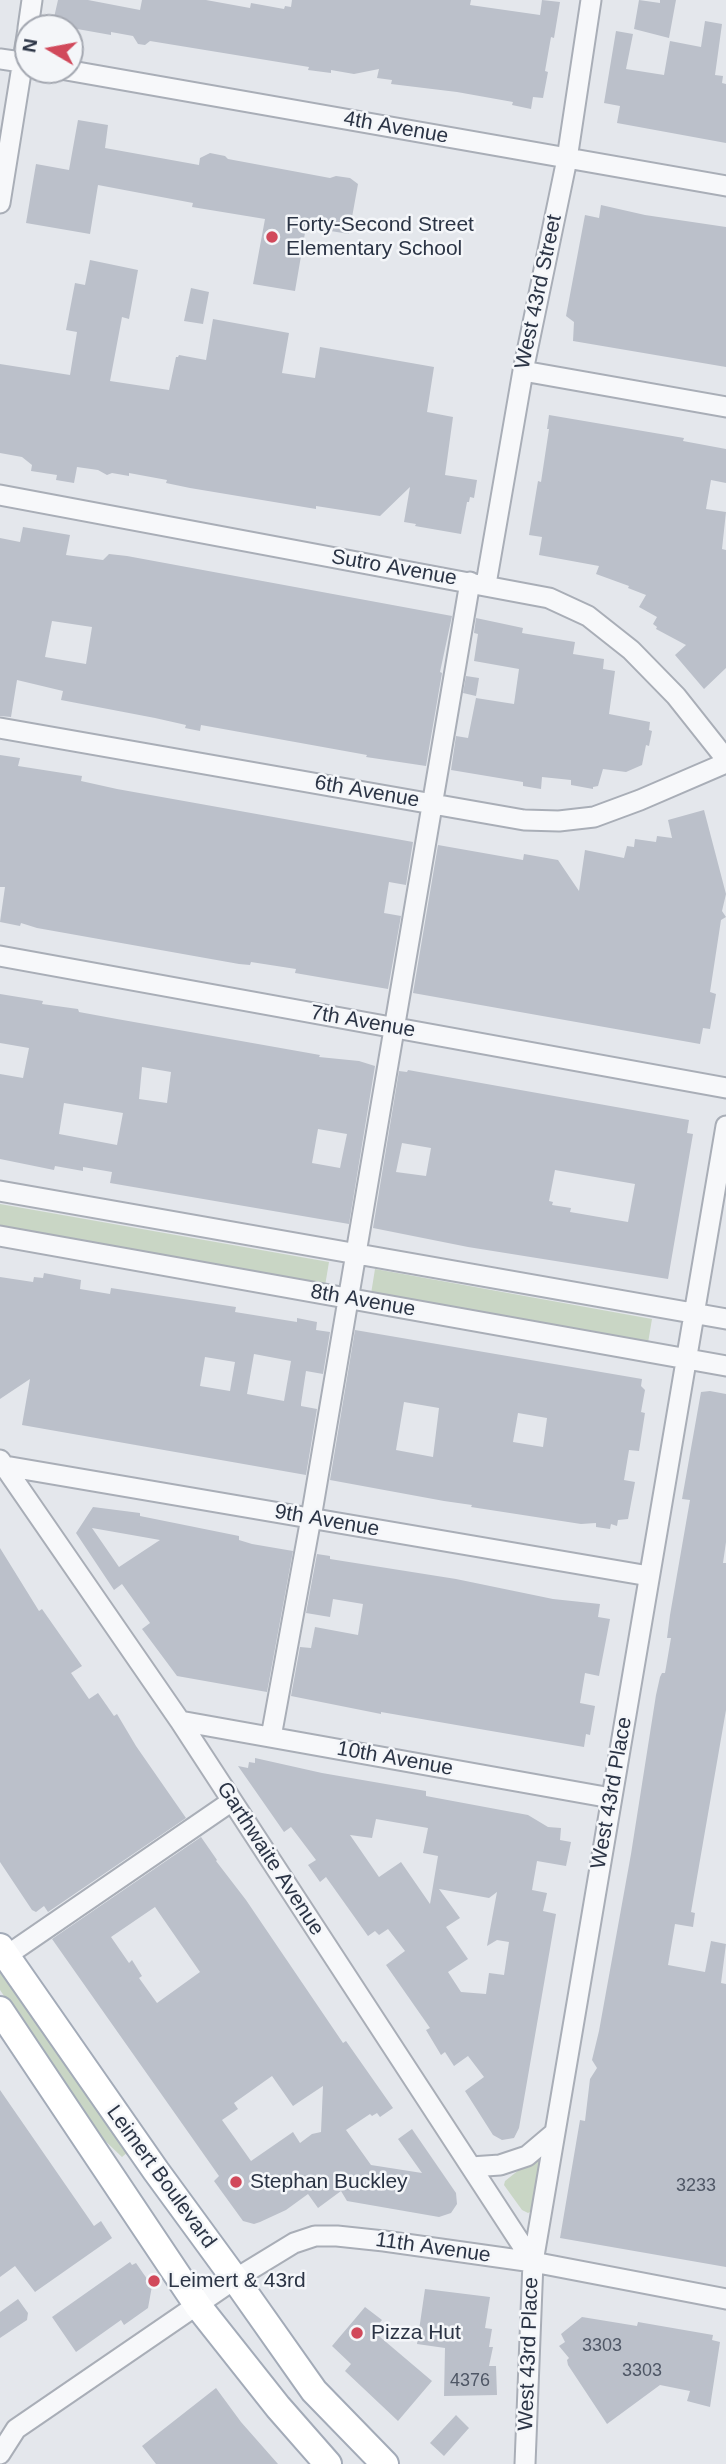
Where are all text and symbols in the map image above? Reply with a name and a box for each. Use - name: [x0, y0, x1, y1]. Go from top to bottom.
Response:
- north arrow: [14, 14, 84, 84]
- text: N: [18, 37, 41, 54]
- street label: 4th Avenue: [342, 106, 450, 150]
- place label: Forty-Second Street Elementary School: [286, 212, 474, 262]
- street label: West 43rd Street: [510, 213, 568, 371]
- marker: Forty-Second Street Elementary School: [264, 229, 280, 245]
- street label: Sutro Avenue: [329, 545, 459, 591]
- street label: 6th Avenue: [313, 770, 421, 814]
- street label: 7th Avenue: [309, 1000, 417, 1044]
- street label: 8th Avenue: [309, 1279, 417, 1323]
- street label: 9th Avenue: [273, 1499, 381, 1543]
- street label: West 43rd Place: [586, 1715, 638, 1871]
- street label: 10th Avenue: [335, 1736, 455, 1782]
- street label: Garthwaite Avenue: [211, 1777, 329, 1941]
- street label: Leimert Boulevard: [101, 2101, 221, 2253]
- place label: Stephan Buckley: [250, 2169, 408, 2195]
- marker: Stephan Buckley: [228, 2174, 244, 2190]
- house number: 3233: [676, 2175, 716, 2197]
- street label: 11th Avenue: [374, 2227, 492, 2269]
- place label: Leimert & 43rd: [168, 2268, 306, 2294]
- marker: Leimert & 43rd: [146, 2273, 162, 2289]
- street label: West 43rd Place: [514, 2277, 544, 2431]
- place label: Pizza Hut: [371, 2320, 461, 2346]
- marker: Pizza Hut: [349, 2325, 365, 2341]
- house number: 3303: [582, 2335, 622, 2357]
- house number: 3303: [622, 2360, 662, 2382]
- house number: 4376: [450, 2370, 490, 2392]

